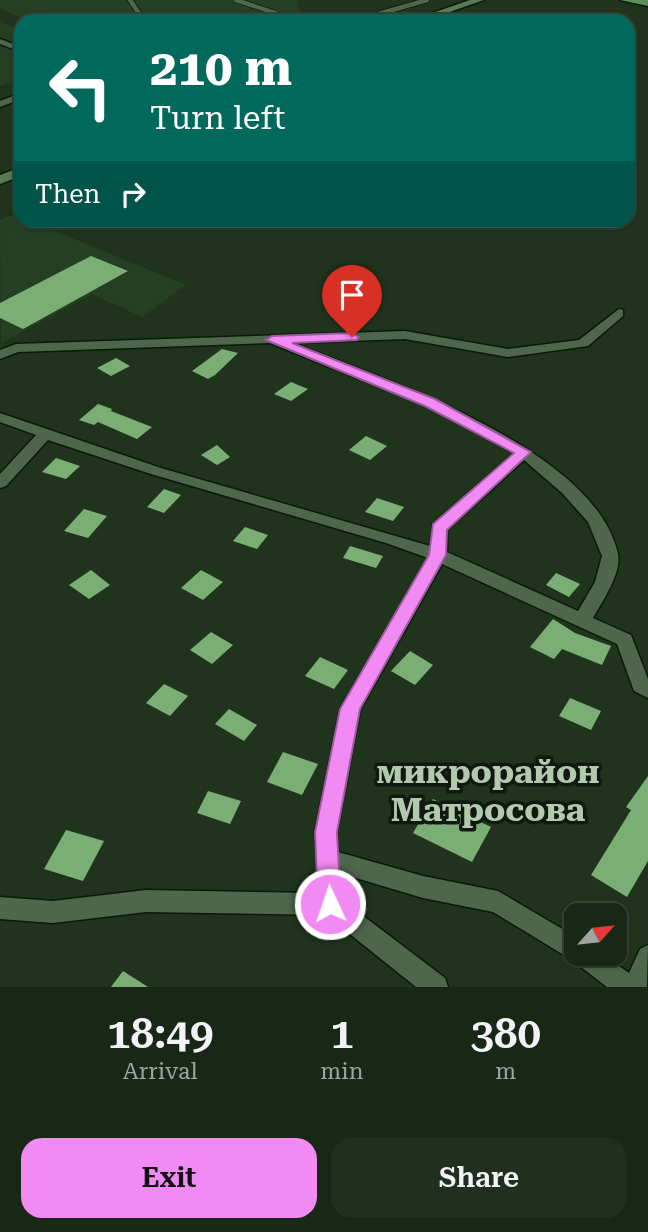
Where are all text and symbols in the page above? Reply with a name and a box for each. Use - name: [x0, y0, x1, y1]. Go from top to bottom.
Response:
- text: 210 m: [150, 40, 292, 97]
- icon: left: [35, 42, 126, 133]
- text: Turn left: [150, 99, 285, 137]
- icon: right: [114, 175, 152, 213]
- text: Then: [35, 179, 100, 209]
- pin: [322, 265, 382, 337]
- icon: arrive: [333, 276, 371, 314]
- district label: микрорайон Матросова: [376, 752, 600, 829]
- position arrow: [293, 867, 367, 941]
- north arrow: [564, 903, 626, 966]
- map controls: [564, 903, 627, 966]
- text: 18:49: [107, 1009, 213, 1058]
- text: 1: [330, 1009, 354, 1058]
- text: 380: [470, 1009, 541, 1058]
- text: Arrival: [123, 1058, 198, 1085]
- text: min: [320, 1058, 364, 1085]
- text: m: [495, 1058, 516, 1085]
- button: Exit: [21, 1138, 317, 1218]
- button: Share: [331, 1138, 627, 1218]

